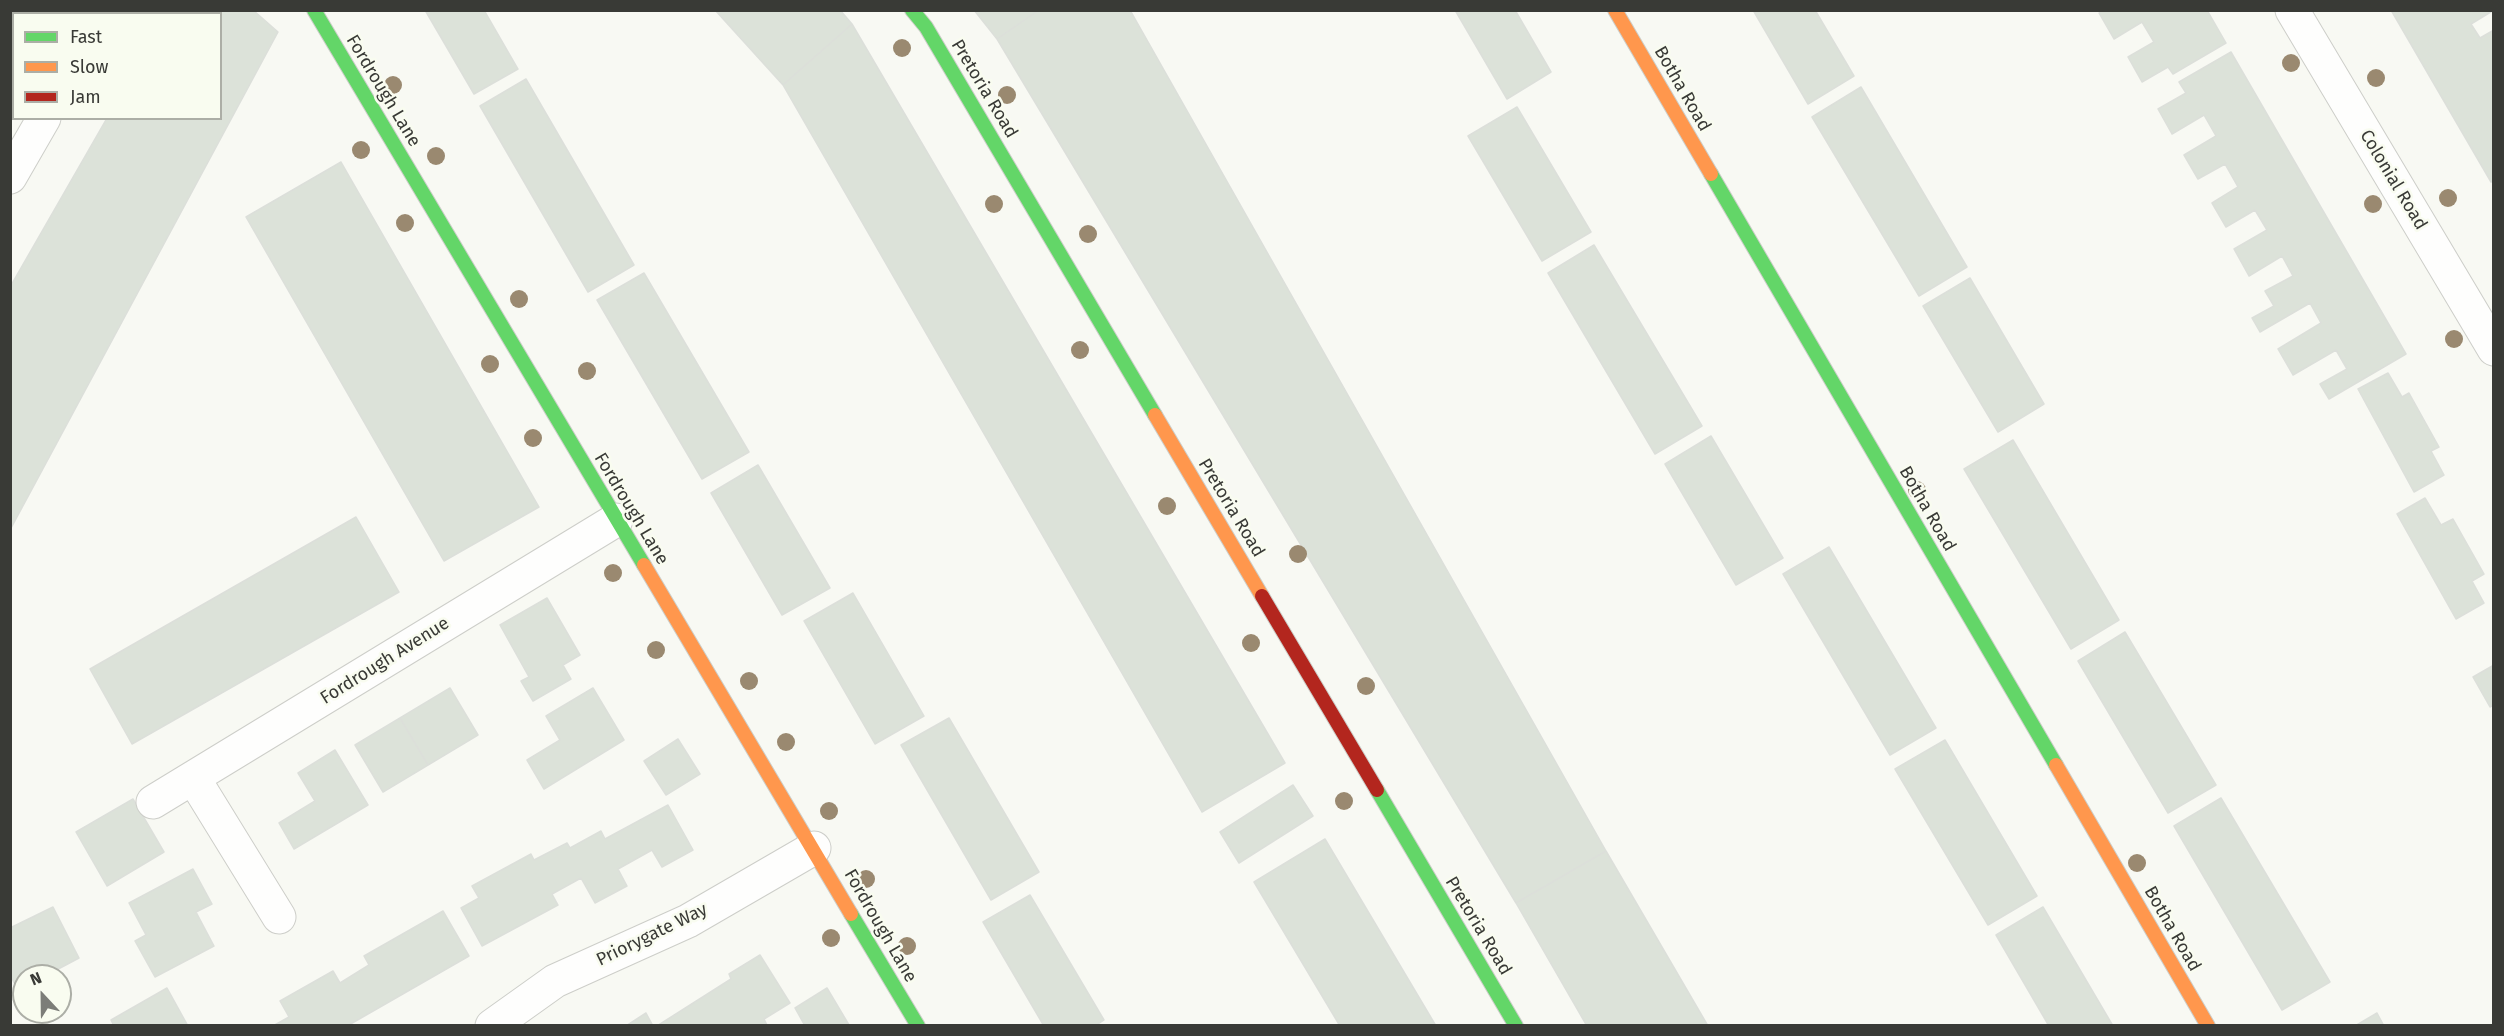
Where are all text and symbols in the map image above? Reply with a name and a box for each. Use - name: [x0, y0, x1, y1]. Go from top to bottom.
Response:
- legend: [12, 12, 222, 120]
- text: Fast: [70, 26, 102, 48]
- street label: Fordrough Lane: [341, 31, 425, 151]
- street label: Pretoria Road: [946, 36, 1022, 142]
- street label: Botha Road: [1649, 43, 1715, 135]
- text: Slow: [70, 56, 108, 78]
- text: Jam: [70, 86, 101, 108]
- street label: Colonial Road: [2355, 126, 2431, 234]
- street label: Fordrough Lane: [589, 449, 673, 569]
- street label: Pretoria Road: [1193, 455, 1269, 561]
- street label: Botha Road: [1894, 463, 1960, 555]
- street label: Fordrough Avenue: [317, 613, 453, 709]
- street label: Fordrough Lane: [839, 866, 921, 986]
- street label: Pretoria Road: [1440, 873, 1516, 979]
- street label: Botha Road: [2139, 883, 2205, 975]
- street label: Priorygate Way: [593, 899, 711, 971]
- north arrow: [12, 964, 72, 1024]
- text: N: [27, 968, 44, 989]

